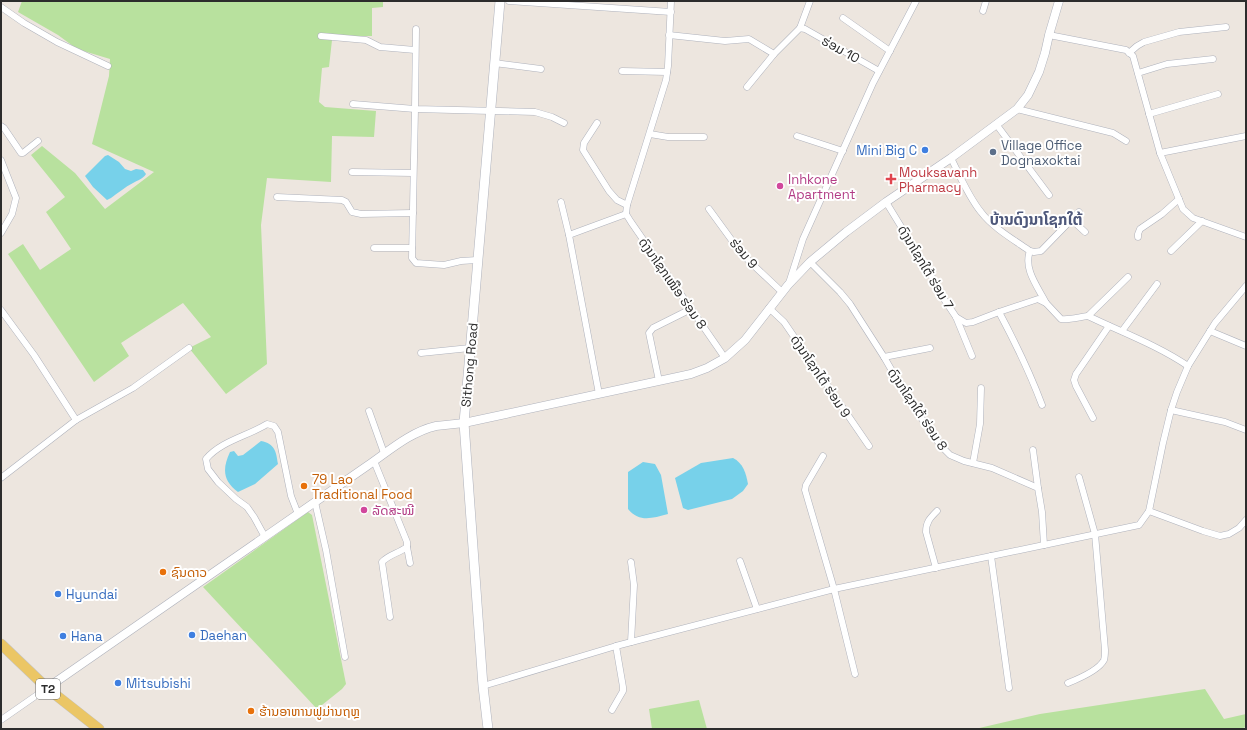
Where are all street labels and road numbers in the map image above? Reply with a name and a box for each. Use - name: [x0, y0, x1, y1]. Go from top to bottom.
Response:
- street label: ຮ່ອມ 10: [819, 32, 863, 67]
- street label: ດົງນາໂຊກໃຕ້ ຮ່ອມ 7: [894, 222, 957, 312]
- street label: ດົງນາໂຊກເໜືອ ຮ່ອມ 8: [635, 234, 711, 332]
- street label: ຮ່ອມ 9: [726, 234, 762, 272]
- street label: Sithong Road: [457, 322, 482, 408]
- street label: ດົງນາໂຊກໄຕ້ ຮ່ອມ 9: [787, 332, 855, 421]
- street label: ດົງນາໂຊກໃຕ້ ຮ່ອມ 8: [884, 365, 951, 454]
- road number: T2: [36, 679, 60, 699]

